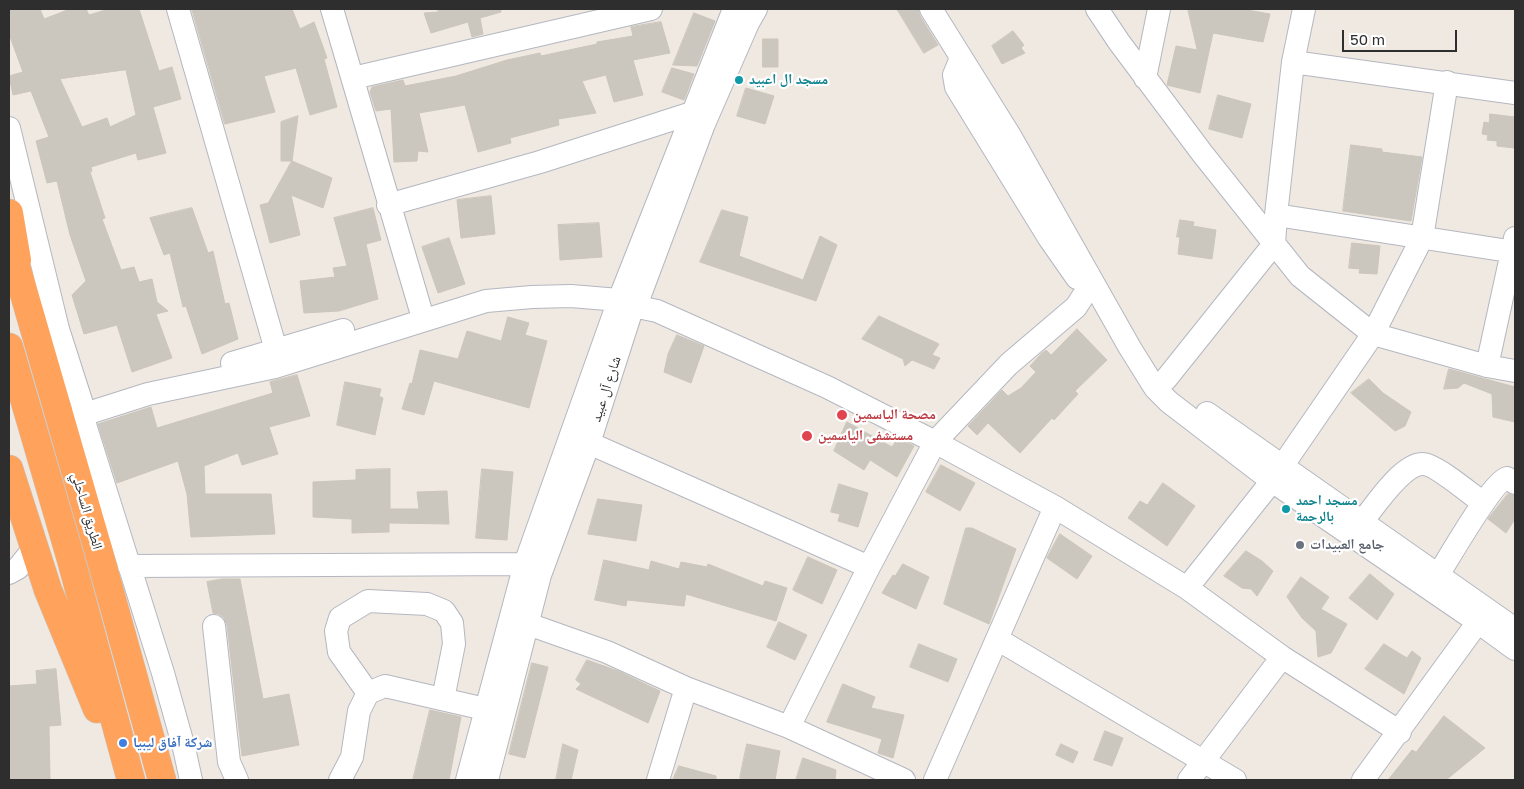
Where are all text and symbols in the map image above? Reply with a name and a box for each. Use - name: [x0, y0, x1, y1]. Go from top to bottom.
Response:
- scale bar: [1344, 20, 1459, 52]
- text: 50 m: [1350, 30, 1385, 48]
- place label: مسجد ال اعبيد: [749, 72, 828, 88]
- marker: مسجد ال اعبيد: [733, 74, 745, 86]
- street label: شارع آل عبيد: [587, 354, 625, 424]
- place label: مصحة الياسمين: [853, 407, 936, 423]
- marker: مصحة الياسمين: [835, 408, 849, 422]
- place label: مستشفى الياسمين: [818, 428, 913, 444]
- marker: مستشفى الياسمين: [800, 429, 814, 443]
- street label: الطريق الساحلي: [68, 471, 106, 551]
- place label: مسجد احمد بالرحمة: [1296, 493, 1358, 526]
- marker: مسجد احمد بالرحمة: [1280, 503, 1292, 515]
- place label: جامع العبيدات: [1310, 537, 1384, 553]
- marker: جامع العبيدات: [1294, 539, 1306, 551]
- place label: شركة آفاق ليبيا: [133, 735, 212, 751]
- marker: شركة آفاق ليبيا: [117, 737, 129, 749]

